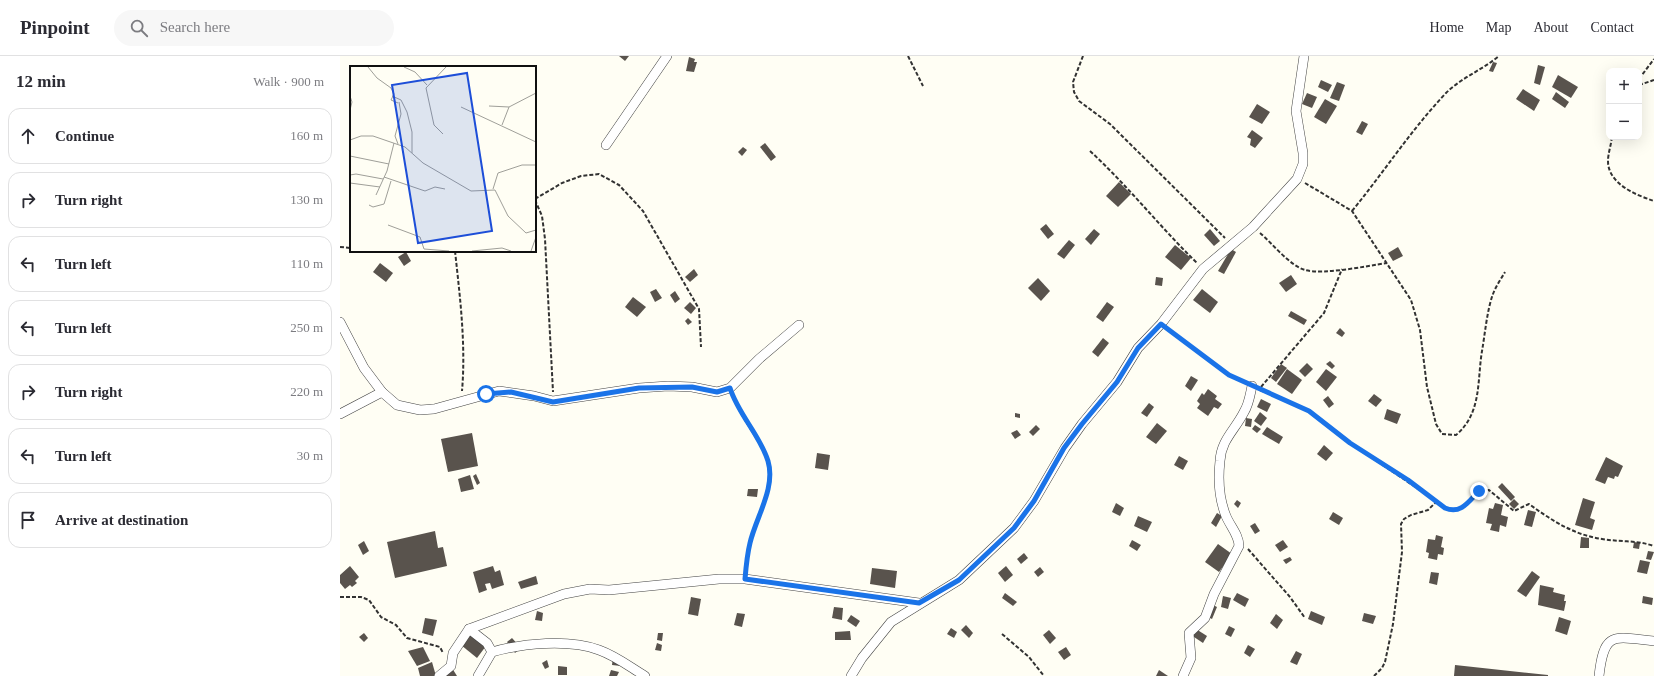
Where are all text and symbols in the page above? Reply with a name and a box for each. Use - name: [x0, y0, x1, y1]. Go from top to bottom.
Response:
- search box: [114, 10, 394, 46]
- text: Pinpoint: [20, 17, 90, 38]
- icon: search: [128, 17, 150, 39]
- text: Search here: [160, 19, 230, 35]
- text: Home: [1430, 20, 1464, 35]
- text: Map: [1486, 20, 1511, 35]
- text: About: [1533, 20, 1568, 35]
- text: Contact: [1590, 20, 1634, 35]
- inset map: [350, 66, 536, 252]
- map controls: [1606, 68, 1642, 140]
- button: +: [1606, 68, 1642, 104]
- text: 12 min: [16, 72, 66, 91]
- text: Walk · 900 m: [253, 74, 324, 89]
- button: −: [1606, 104, 1642, 140]
- icon: ahead: [17, 125, 39, 147]
- text: Continue: [55, 128, 114, 144]
- text: 160 m: [290, 128, 323, 143]
- icon: right: [17, 189, 39, 211]
- text: Turn right: [55, 192, 122, 208]
- text: 130 m: [290, 192, 323, 207]
- icon: left: [17, 253, 39, 275]
- text: Turn left: [55, 256, 112, 272]
- text: 110 m: [291, 256, 323, 271]
- icon: left: [17, 317, 39, 339]
- text: Turn left: [55, 320, 112, 336]
- text: 250 m: [290, 320, 323, 335]
- icon: right: [17, 381, 39, 403]
- text: Turn right: [55, 384, 122, 400]
- text: 220 m: [290, 384, 323, 399]
- route start: [477, 385, 495, 403]
- icon: left: [17, 445, 39, 467]
- text: Turn left: [55, 448, 112, 464]
- text: 30 m: [297, 448, 323, 463]
- route end: [1470, 482, 1488, 500]
- icon: arrive: [17, 509, 39, 531]
- text: Arrive at destination: [55, 512, 188, 528]

